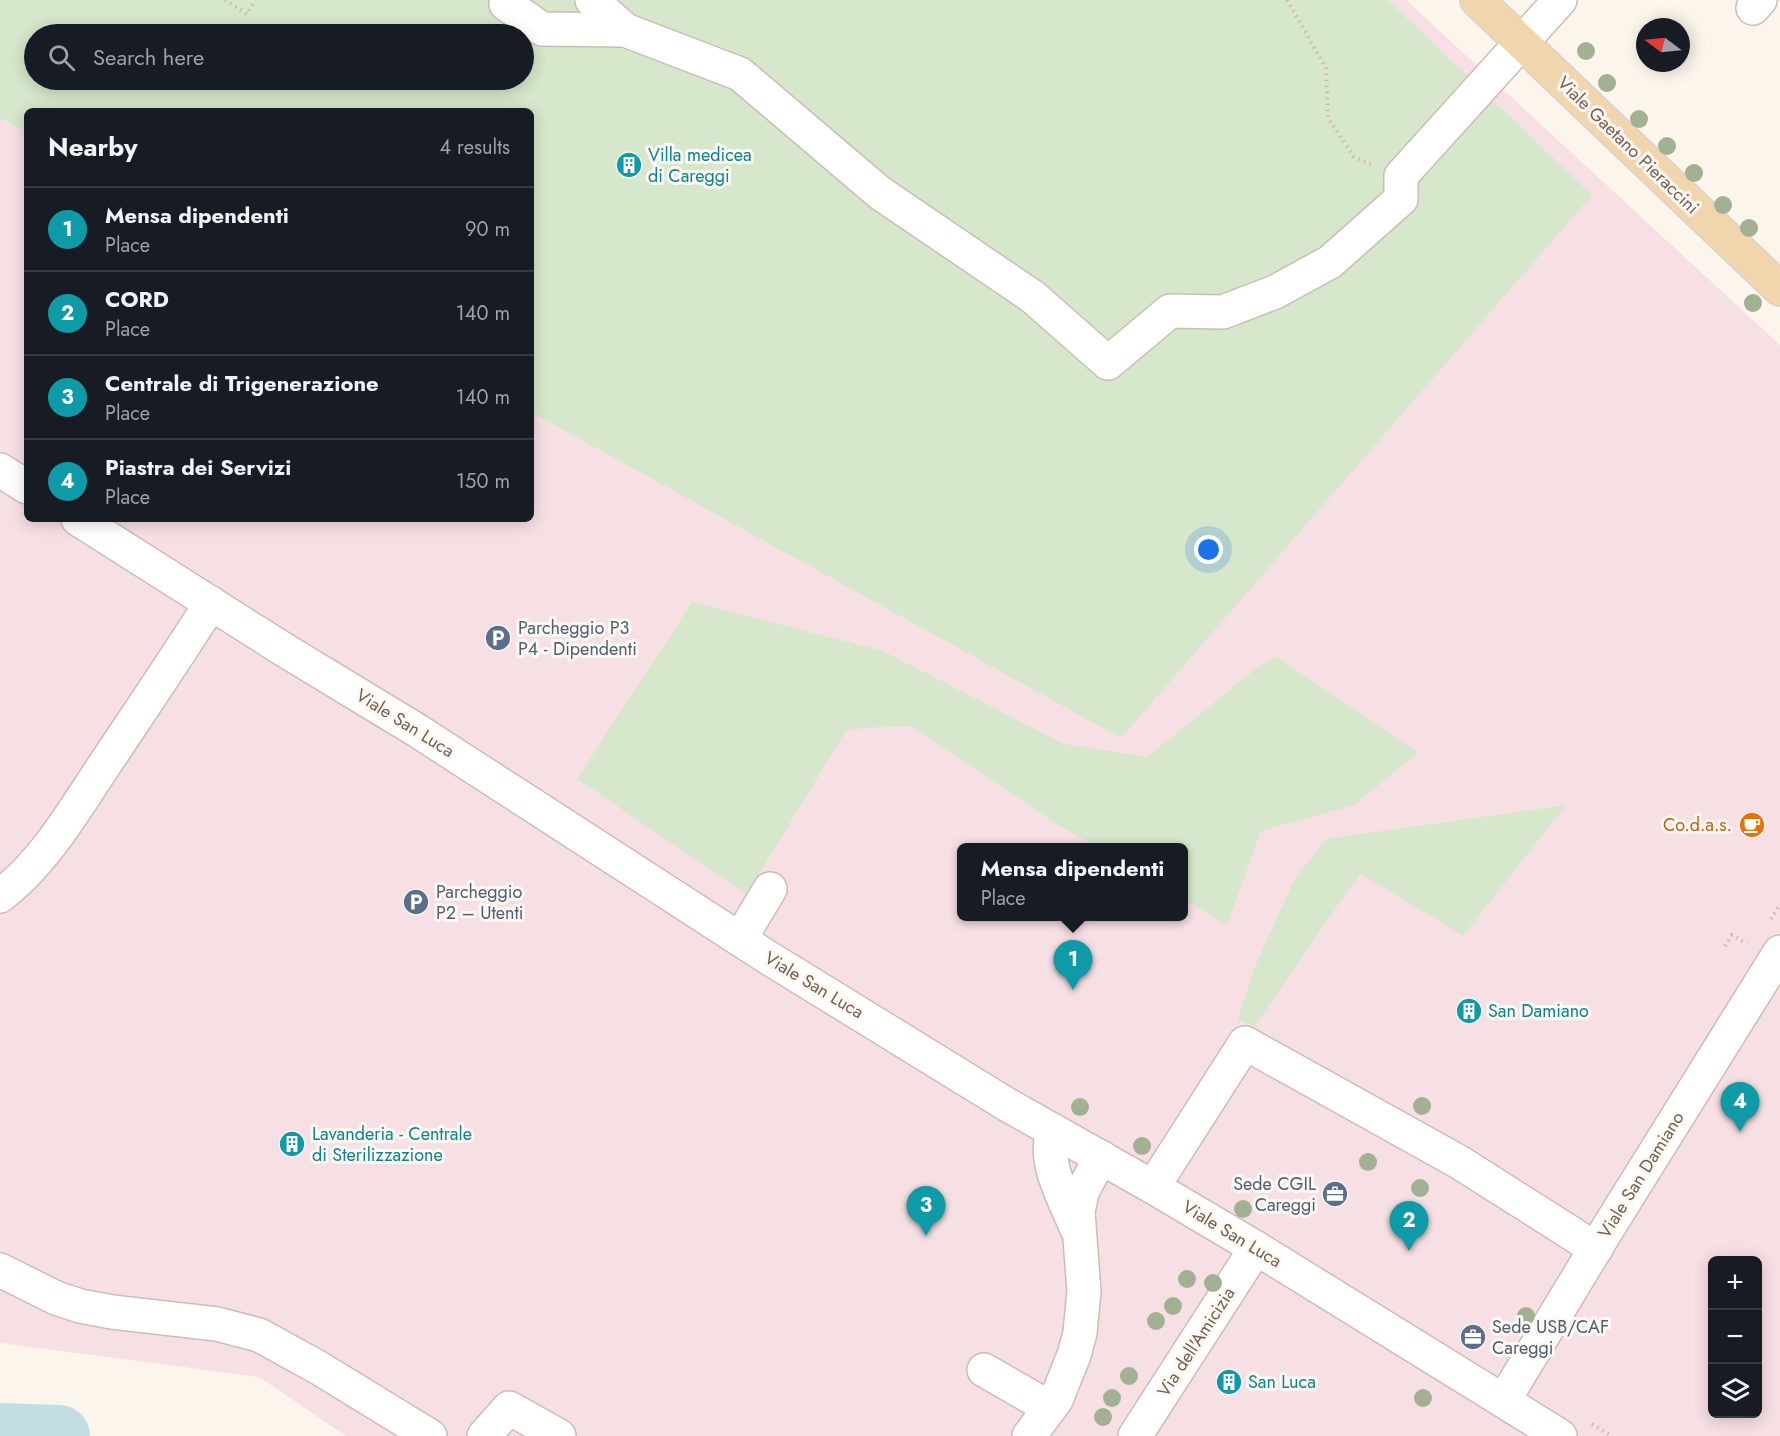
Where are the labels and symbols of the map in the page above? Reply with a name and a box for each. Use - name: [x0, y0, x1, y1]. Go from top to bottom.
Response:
- north arrow: [1636, 18, 1690, 72]
- street label: Viale Gaetano Pieraccini: [1551, 70, 1705, 220]
- place label: Villa medicea di Careggi: [648, 142, 752, 189]
- building icon: Villa medicea di Careggi: [614, 150, 644, 180]
- your location: [1194, 535, 1223, 564]
- place label: Parcheggio P3 P4 - Dipendenti: [518, 615, 637, 662]
- parking icon: Parcheggio P3 P4 - Dipendenti: [483, 623, 513, 653]
- street label: Viale San Luca: [351, 682, 459, 764]
- cafe icon: Co.d.a.s.: [1737, 810, 1767, 840]
- place label: Co.d.a.s.: [1663, 812, 1732, 838]
- place label: Parcheggio P2 – Utenti: [436, 879, 524, 926]
- parking icon: Parcheggio P2 – Utenti: [401, 887, 431, 917]
- pin: 1: [1054, 940, 1092, 990]
- street label: Viale San Luca: [759, 945, 869, 1025]
- building icon: San Damiano: [1454, 996, 1484, 1026]
- place label: San Damiano: [1488, 998, 1589, 1024]
- pin: 4: [1720, 1082, 1760, 1132]
- street label: Viale San Damiano: [1592, 1107, 1691, 1243]
- place label: Lavanderia - Centrale di Sterilizzazione: [312, 1121, 472, 1168]
- building icon: Lavanderia - Centrale di Sterilizzazione: [277, 1129, 307, 1159]
- place label: Sede CGIL Careggi: [1233, 1171, 1316, 1218]
- office icon: Sede CGIL Careggi: [1320, 1179, 1350, 1209]
- pin: 3: [906, 1186, 946, 1236]
- street label: Viale San Luca: [1177, 1194, 1287, 1274]
- pin: 2: [1390, 1202, 1428, 1251]
- street label: Via dell'Amicizia: [1151, 1282, 1241, 1402]
- place label: Sede USB/CAF Careggi: [1492, 1314, 1609, 1361]
- office icon: Sede USB/CAF Careggi: [1458, 1322, 1488, 1352]
- building icon: San Luca: [1214, 1367, 1244, 1397]
- place label: San Luca: [1248, 1369, 1316, 1395]

